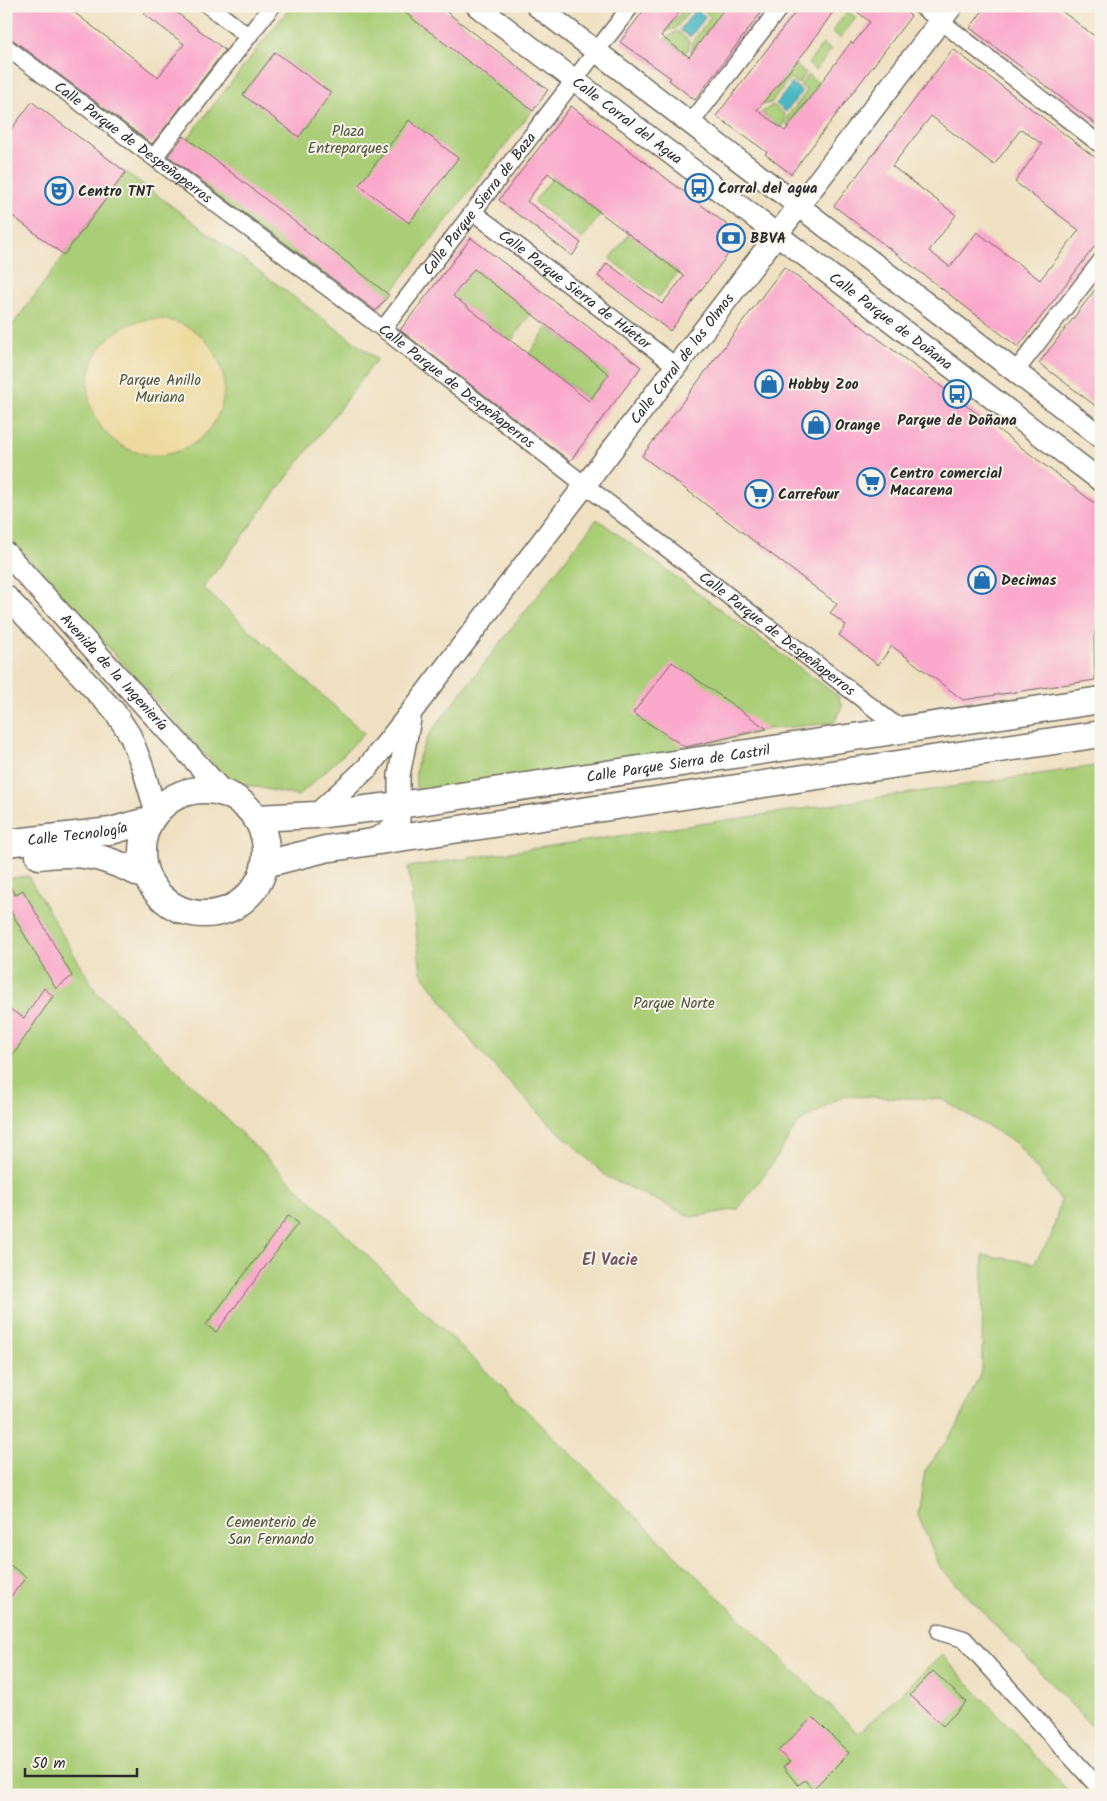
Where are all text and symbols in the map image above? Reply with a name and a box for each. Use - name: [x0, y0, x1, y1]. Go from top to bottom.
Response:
- street label: Calle Corral del Agua: [567, 71, 687, 171]
- street label: Calle Parque de Despeñaperros: [48, 76, 218, 211]
- park label: Plaza Entreparques: [308, 120, 389, 161]
- street label: Calle Parque Sierra de Baza: [417, 127, 543, 281]
- bus stop icon: Corral del agua: [684, 173, 714, 203]
- theatre icon: Centro TNT: [44, 176, 74, 206]
- place label: Corral del agua: [718, 177, 818, 201]
- place label: Centro TNT: [78, 180, 155, 204]
- bank icon: BBVA: [716, 223, 746, 253]
- street label: Calle Parque Sierra de Húetor: [493, 224, 657, 357]
- place label: BBVA: [750, 227, 786, 251]
- street label: Calle Parque de Doñana: [823, 267, 957, 377]
- street label: Calle Corral de los Olmos: [625, 288, 741, 430]
- street label: Calle Parque de Despeñaperros: [373, 318, 540, 456]
- park label: Parque Anillo Muriana: [119, 369, 201, 410]
- shop icon: Hobby Zoo: [754, 369, 784, 399]
- place label: Hobby Zoo: [788, 373, 859, 397]
- bus stop icon: Parque de Doñana: [942, 379, 972, 409]
- place label: Parque de Doñana: [897, 409, 1017, 433]
- shop icon: Orange: [801, 410, 831, 440]
- place label: Orange: [835, 414, 881, 438]
- place label: Centro comercial Macarena: [890, 462, 1002, 503]
- supermarket icon: Centro comercial Macarena: [856, 467, 886, 497]
- supermarket icon: Carrefour: [744, 479, 774, 509]
- place label: Carrefour: [778, 483, 840, 507]
- shop icon: Decimas: [967, 565, 997, 595]
- street label: Calle Parque de Despeñaperros: [693, 566, 861, 703]
- place label: Decimas: [1001, 569, 1057, 593]
- street label: Avenida de la Ingeniería: [54, 609, 173, 737]
- street label: Calle Parque Sierra de Castril: [585, 739, 772, 790]
- street label: Calle Tecnología: [26, 816, 131, 853]
- park label: Parque Norte: [633, 992, 715, 1016]
- district label: El Vacie: [582, 1248, 638, 1273]
- park label: Cementerio de San Fernando: [226, 1511, 317, 1552]
- scale bar: [25, 1746, 138, 1778]
- text: 50 m: [32, 1752, 66, 1776]

